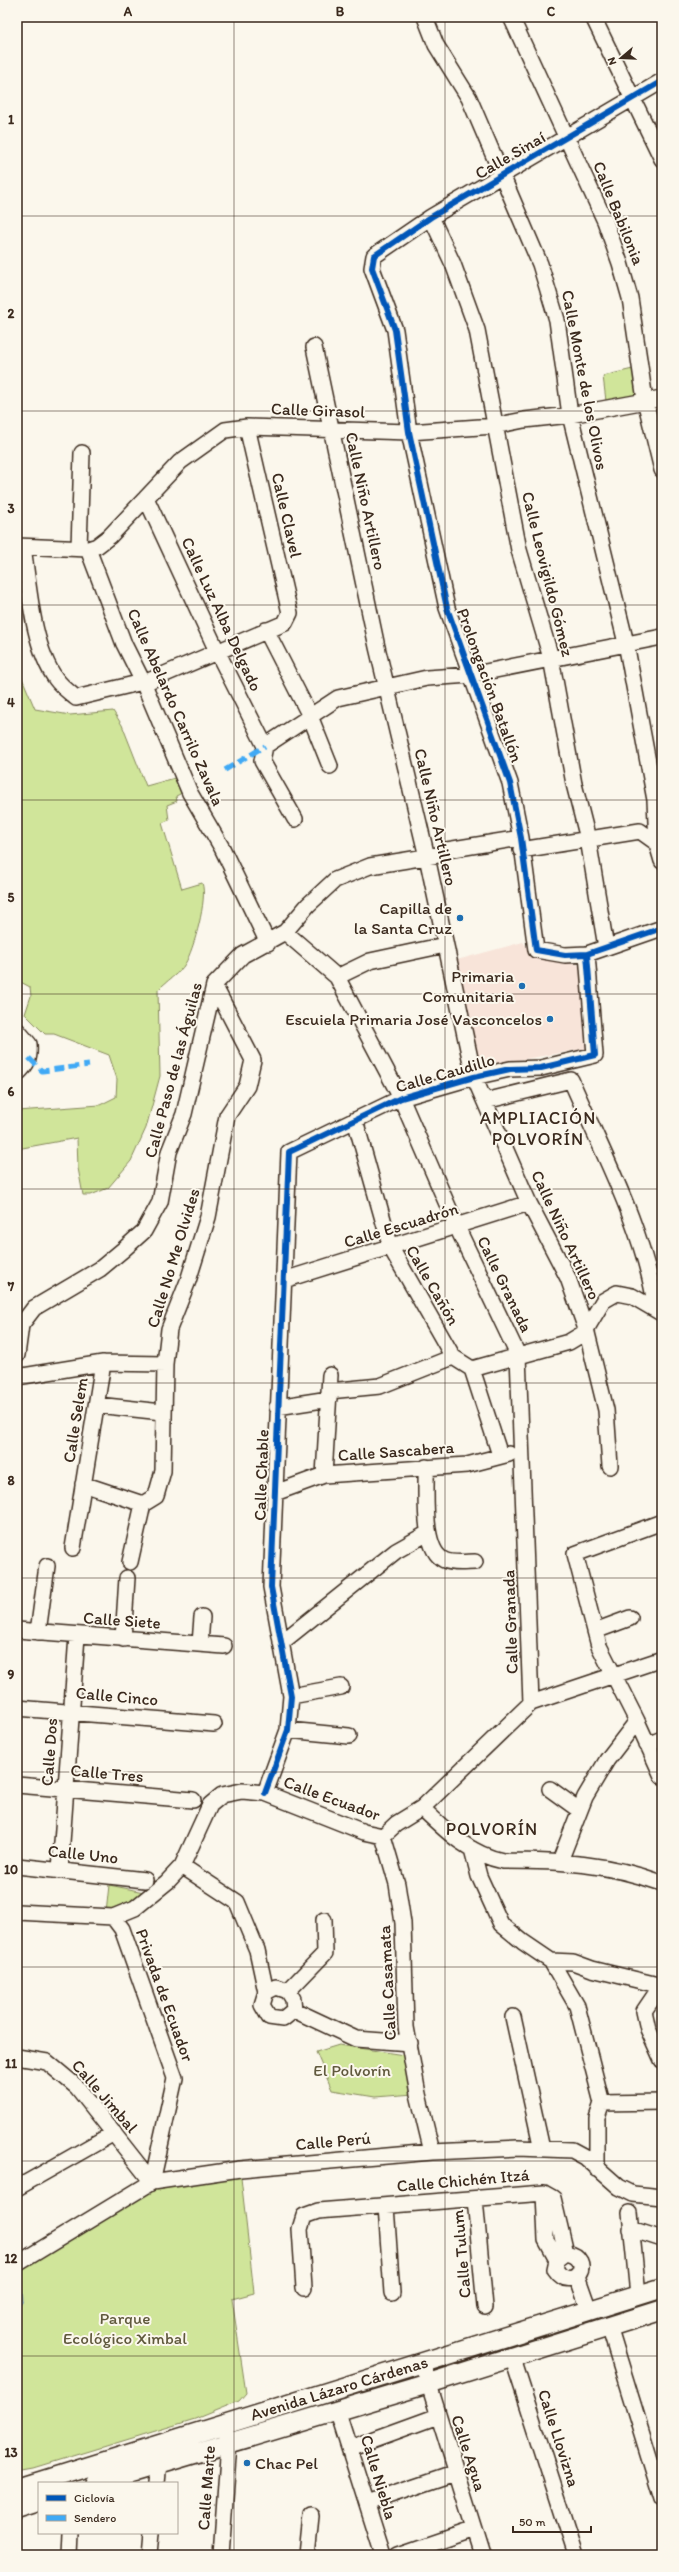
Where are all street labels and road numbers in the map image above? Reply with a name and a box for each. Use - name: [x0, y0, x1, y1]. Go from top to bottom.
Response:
- street label: Calle Sinaí: [471, 127, 549, 183]
- street label: Calle Babilonia: [589, 158, 649, 268]
- street label: Calle Monte de los Olivos: [558, 288, 612, 472]
- street label: Calle Girasol: [271, 398, 365, 422]
- street label: Calle Niño Artillero: [342, 430, 390, 572]
- street label: Calle Clavel: [268, 471, 307, 560]
- street label: Calle Leovigildo Gómez: [518, 489, 578, 659]
- street label: Calle Luz Alba Delgado: [177, 534, 267, 694]
- street label: Calle Abelardo Carrilo Zavala: [123, 605, 229, 809]
- street label: Prolongación Batallón: [453, 605, 527, 765]
- street label: Calle Niño Artillero: [410, 746, 462, 888]
- street label: Calle Paso de las Águilas: [140, 980, 206, 1160]
- street label: Calle Caudillo: [393, 1049, 497, 1097]
- street label: Calle Niño Artillero: [527, 1167, 605, 1303]
- street label: Calle No Me Olvides: [142, 1186, 204, 1330]
- street label: Calle Escuadrón: [341, 1198, 461, 1252]
- street label: Calle Granada: [473, 1233, 537, 1335]
- street label: Calle Cañón: [402, 1241, 464, 1329]
- street label: Calle Selem: [58, 1376, 92, 1464]
- street label: Calle Chable: [249, 1429, 273, 1521]
- street label: Calle Sascabera: [337, 1437, 455, 1465]
- street label: Calle Granada: [498, 1569, 522, 1675]
- street label: Calle Siete: [83, 1607, 161, 1633]
- street label: Calle Cinco: [75, 1682, 159, 1710]
- street label: Calle Dos: [37, 1717, 61, 1787]
- street label: Calle Tres: [70, 1760, 144, 1786]
- street label: Calle Ecuador: [281, 1771, 384, 1825]
- street label: Calle Uno: [47, 1840, 119, 1868]
- street label: Calle Casamata: [374, 1925, 400, 2041]
- street label: Privada de Ecuador: [132, 1926, 198, 2064]
- street label: Calle Jimbal: [68, 2055, 142, 2137]
- street label: Calle Perú: [295, 2128, 372, 2154]
- street label: Calle Chichén Itzá: [396, 2164, 530, 2196]
- street label: Calle Tulum: [447, 2209, 475, 2299]
- street label: Avenida Lázaro Cárdenas: [248, 2351, 430, 2425]
- street label: Calle Llovizna: [534, 2387, 584, 2489]
- street label: Calle Agua: [447, 2412, 491, 2494]
- street label: Calle Niebla: [357, 2432, 401, 2522]
- street label: Calle Marte: [193, 2445, 219, 2531]

